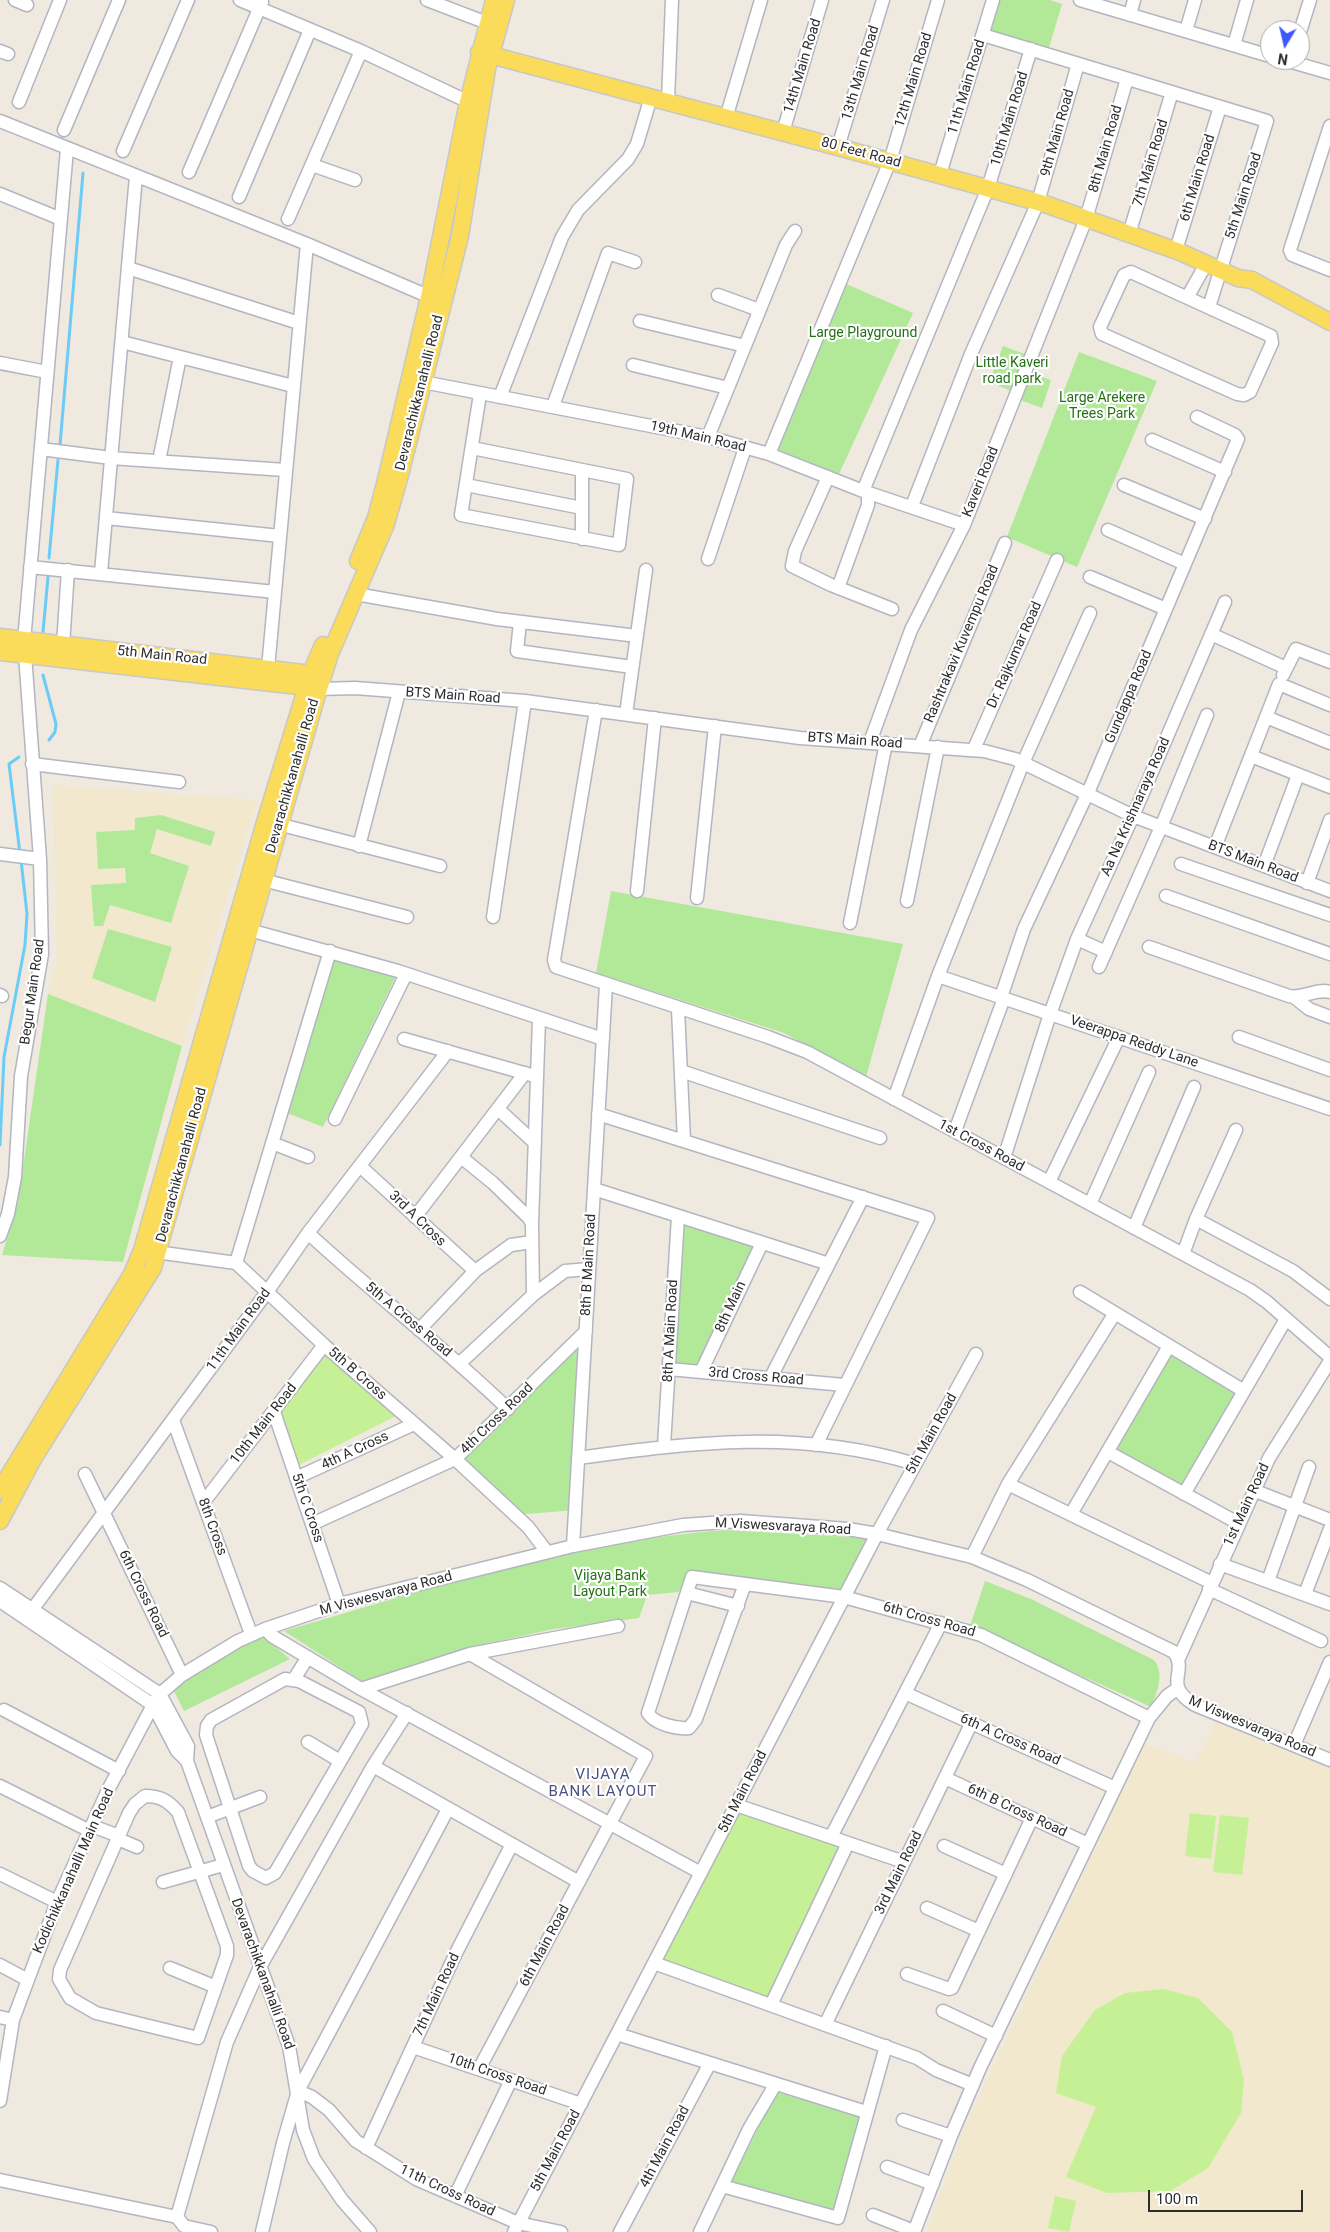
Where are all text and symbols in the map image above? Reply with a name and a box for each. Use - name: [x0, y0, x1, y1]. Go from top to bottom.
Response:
- street label: 14th Main Road: [781, 17, 825, 115]
- north arrow: [1260, 20, 1310, 70]
- street label: 13th Main Road: [839, 24, 883, 122]
- street label: 12th Main Road: [892, 31, 936, 129]
- street label: 11th Main Road: [945, 38, 989, 136]
- text: N: [1277, 50, 1289, 68]
- street label: 10th Main Road: [988, 70, 1032, 168]
- street label: 9th Main Road: [1037, 87, 1079, 179]
- street label: 8th Main Road: [1085, 103, 1127, 195]
- street label: 7th Main Road: [1130, 117, 1172, 209]
- street label: 6th Main Road: [1177, 132, 1219, 224]
- street label: 80 Feet Road: [819, 134, 903, 172]
- street label: 5th Main Road: [1222, 151, 1266, 241]
- street label: Devarachikkanahalli Road: [393, 314, 447, 472]
- park label: Large Playground: [809, 325, 917, 341]
- park label: Little Kaveri road park: [976, 355, 1048, 388]
- park label: Large Arekere Trees Park: [1059, 390, 1145, 422]
- street label: 19th Main Road: [648, 418, 748, 456]
- street label: Kaveri Road: [959, 444, 1003, 520]
- street label: Rashtrakavi Kuvempu Road: [921, 562, 1003, 726]
- street label: Dr. Rajkumar Road: [984, 599, 1046, 711]
- street label: 5th Main Road: [116, 643, 208, 669]
- street label: Gundappa Road: [1102, 648, 1156, 746]
- street label: BTS Main Road: [405, 684, 501, 708]
- street label: Devarachikkanahalli Road: [263, 697, 323, 855]
- street label: BTS Main Road: [807, 729, 903, 753]
- street label: Aa Na Krishnaraya Road: [1098, 735, 1174, 879]
- street label: BTS Main Road: [1206, 837, 1300, 887]
- street label: Begur Main Road: [17, 938, 49, 1046]
- street label: Veerappa Reddy Lane: [1068, 1012, 1200, 1072]
- street label: Devarachikkanahalli Road: [153, 1086, 211, 1244]
- street label: 1st Cross Road: [935, 1116, 1027, 1176]
- street label: 3rd A Cross: [385, 1188, 449, 1250]
- street label: 8th B Main Road: [578, 1213, 600, 1317]
- street label: 5th A Cross Road: [361, 1279, 455, 1361]
- street label: 8th A Main Road: [660, 1279, 682, 1383]
- street label: 8th Main: [712, 1279, 750, 1335]
- street label: 11th Main Road: [203, 1285, 275, 1375]
- street label: 5th B Cross: [324, 1344, 390, 1404]
- street label: 3rd Cross Road: [708, 1364, 804, 1390]
- street label: 10th Main Road: [227, 1380, 301, 1468]
- street label: 4th Cross Road: [457, 1380, 537, 1458]
- street label: 5th Main Road: [903, 1390, 961, 1478]
- street label: 4th A Cross: [319, 1428, 391, 1474]
- street label: 1st Main Road: [1220, 1461, 1274, 1549]
- street label: 5th C Cross: [287, 1471, 327, 1545]
- street label: 8th Cross: [194, 1496, 230, 1558]
- street label: M Viswesvaraya Road: [714, 1515, 852, 1539]
- street label: 6th Cross Road: [115, 1547, 171, 1641]
- street label: M Viswesvaraya Road: [318, 1568, 454, 1620]
- park label: Vijaya Bank Layout Park: [573, 1568, 647, 1600]
- street label: 6th Cross Road: [881, 1599, 977, 1641]
- street label: M Viswesvaraya Road: [1186, 1693, 1318, 1761]
- street label: 6th A Cross Road: [957, 1710, 1063, 1770]
- street label: 5th Main Road: [715, 1748, 771, 1836]
- district label: VIJAYA BANK LAYOUT: [547, 1766, 659, 1801]
- street label: 6th B Cross Road: [965, 1781, 1069, 1841]
- street label: Kodichikkanahalli Main Road: [30, 1786, 118, 1956]
- street label: 3rd Main Road: [872, 1829, 926, 1917]
- street label: Devarachikkanahalli Road: [227, 1896, 297, 2052]
- street label: 6th Main Road: [516, 1902, 574, 1990]
- street label: 7th Main Road: [410, 1951, 464, 2039]
- street label: 10th Cross Road: [445, 2050, 549, 2100]
- street label: 4th Main Road: [636, 2103, 694, 2191]
- street label: 5th Main Road: [527, 2107, 585, 2195]
- street label: 11th Cross Road: [397, 2162, 497, 2220]
- scale bar: [1150, 2180, 1305, 2212]
- text: 100 m: [1156, 2190, 1198, 2208]

